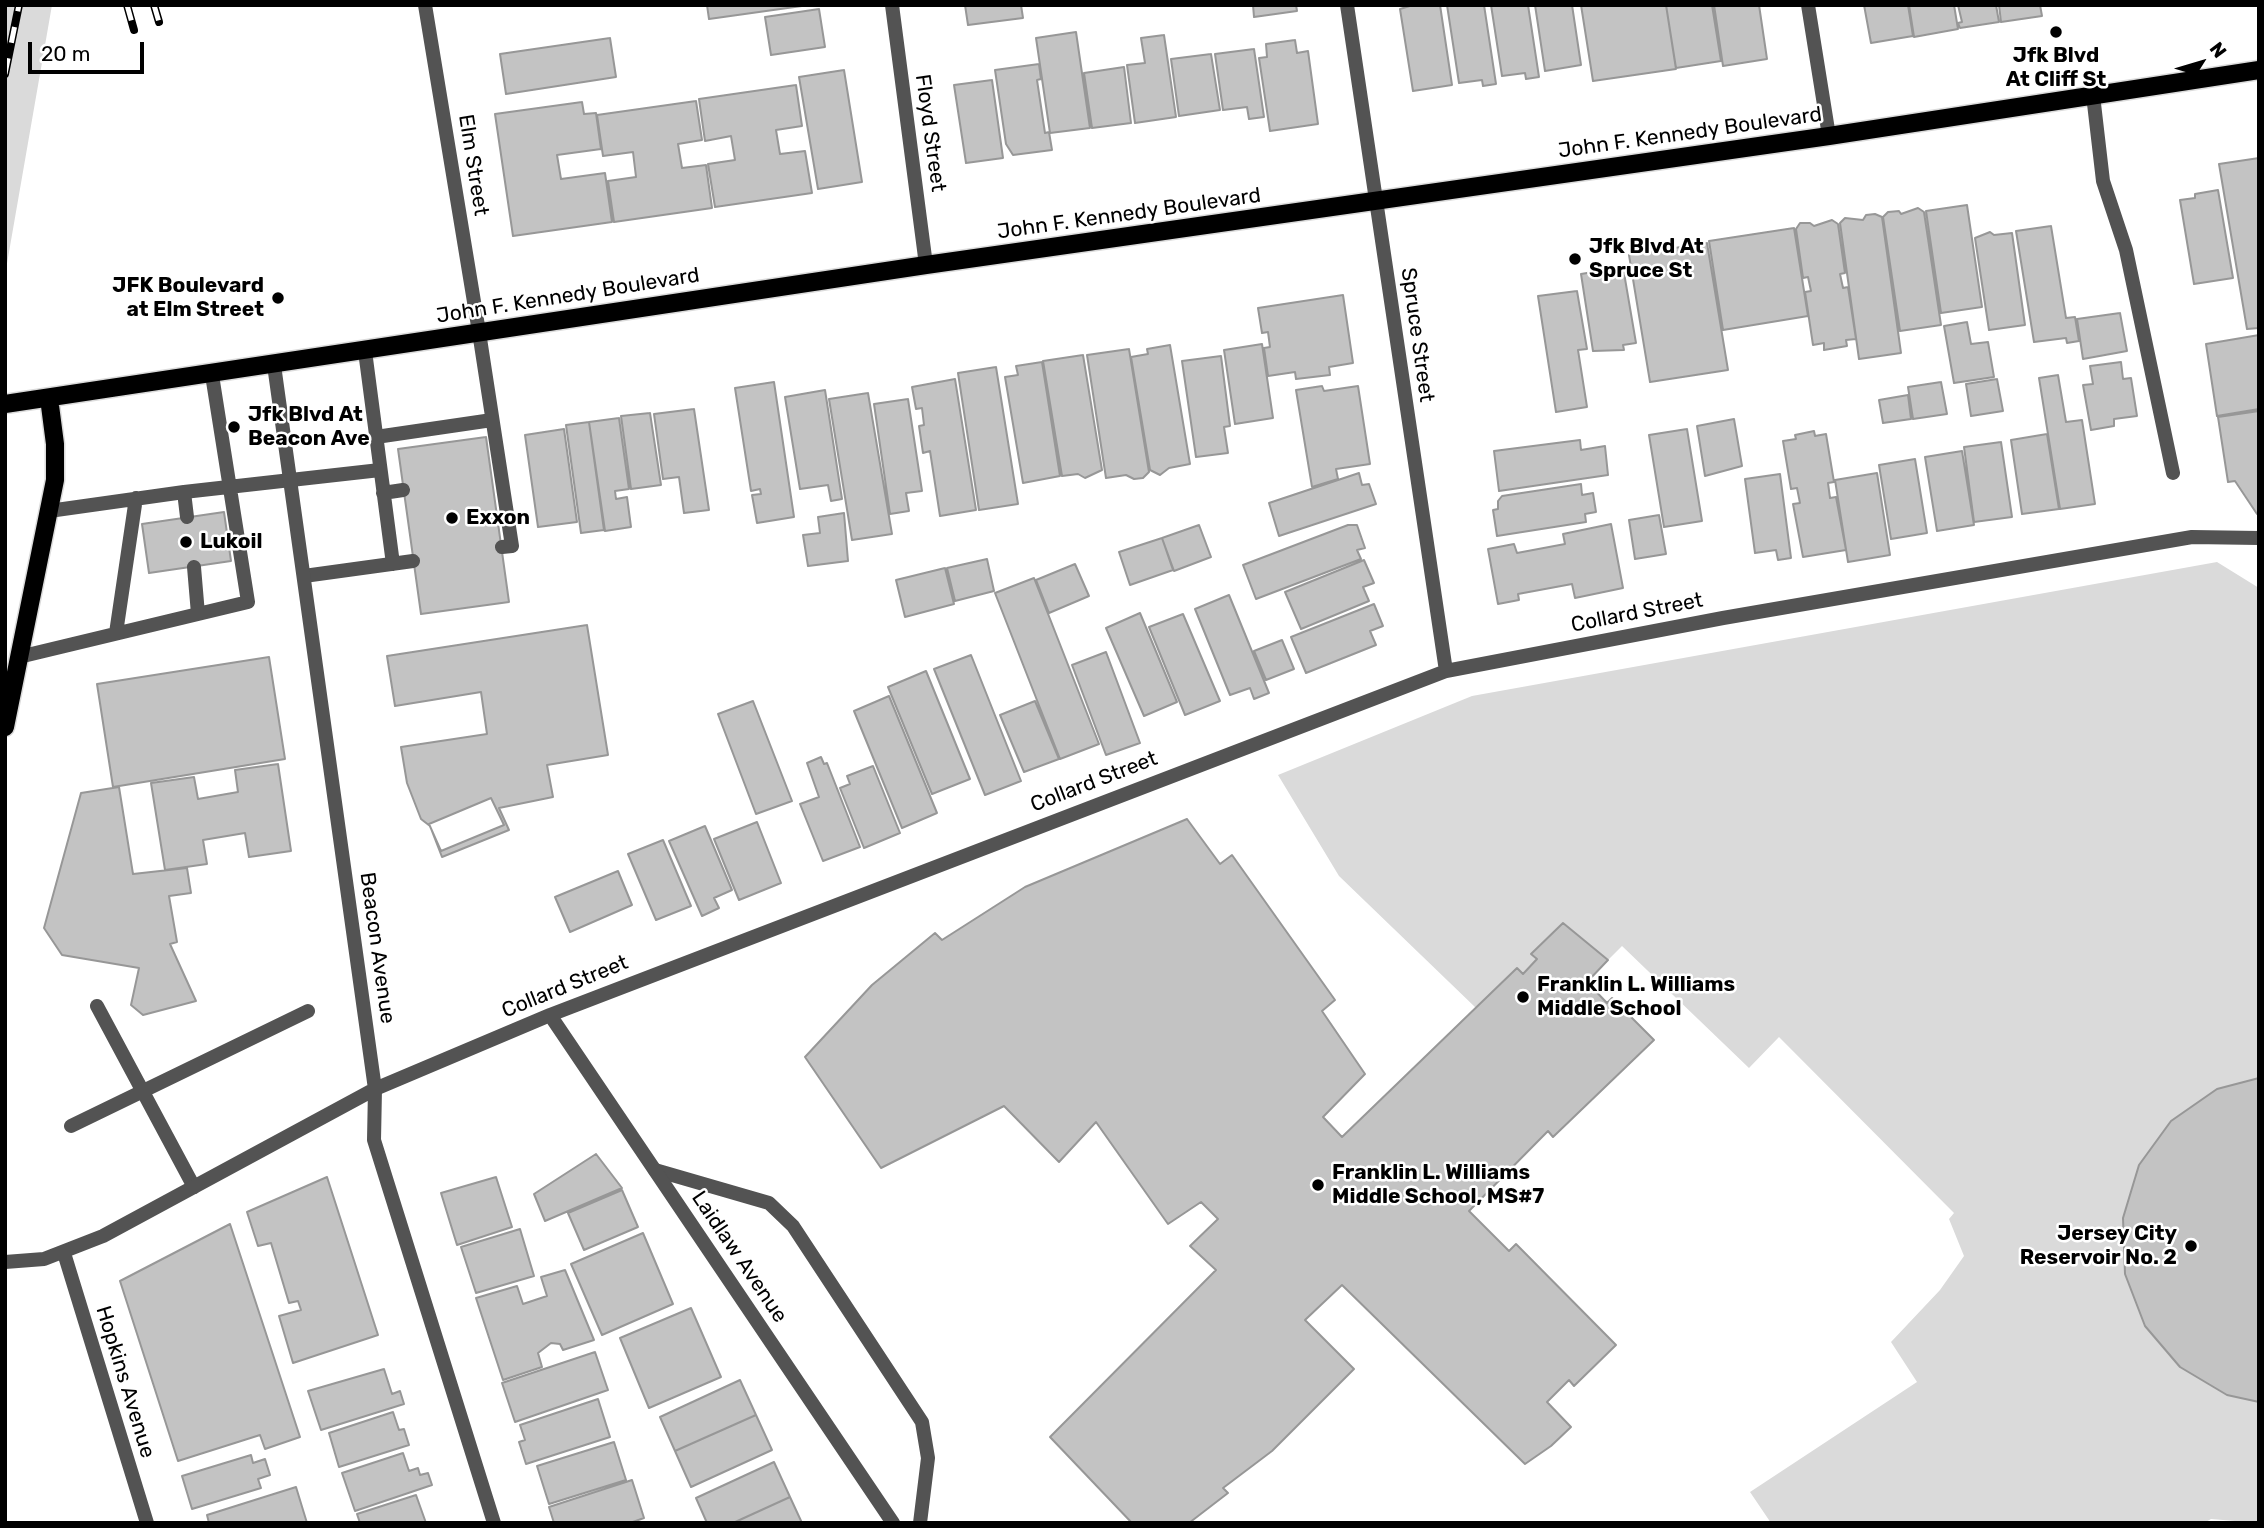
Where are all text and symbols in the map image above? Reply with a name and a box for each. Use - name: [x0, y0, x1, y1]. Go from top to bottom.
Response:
- marker: Jfk Blvd At Cliff St: [2048, 24, 2064, 40]
- scale bar: [32, 28, 147, 72]
- north arrow: [2166, 28, 2236, 98]
- text: N: [2205, 38, 2231, 62]
- text: 20 m: [41, 41, 90, 66]
- place label: Jfk Blvd At Cliff St: [2006, 43, 2106, 93]
- street label: Floyd Street: [909, 73, 951, 193]
- street label: John F. Kennedy Boulevard: [1557, 102, 1823, 164]
- street label: Elm Street: [453, 112, 493, 218]
- street label: John F. Kennedy Boulevard: [996, 183, 1262, 245]
- place label: Jfk Blvd At Spruce St: [1589, 234, 1704, 284]
- marker: Jfk Blvd At Spruce St: [1567, 251, 1583, 267]
- street label: John F. Kennedy Boulevard: [435, 263, 701, 329]
- street label: Spruce Street: [1395, 266, 1439, 404]
- place label: JFK Boulevard at Elm Street: [112, 273, 264, 323]
- marker: JFK Boulevard at Elm Street: [270, 290, 286, 306]
- place label: Jfk Blvd At Beacon Ave: [248, 402, 370, 452]
- marker: Jfk Blvd At Beacon Ave: [226, 419, 242, 435]
- place label: Exxon: [466, 505, 530, 531]
- marker: Exxon: [444, 510, 460, 526]
- place label: Lukoil: [200, 529, 262, 555]
- marker: Lukoil: [178, 534, 194, 550]
- street label: Collard Street: [1569, 588, 1705, 638]
- street label: Collard Street: [1027, 746, 1161, 818]
- street label: Beacon Avenue: [354, 871, 400, 1025]
- street label: Collard Street: [498, 950, 632, 1024]
- place label: Franklin L. Williams Middle School: [1537, 972, 1735, 1022]
- marker: Franklin L. Williams Middle School: [1515, 989, 1531, 1005]
- place label: Franklin L. Williams Middle School, MS#7: [1332, 1160, 1544, 1210]
- marker: Franklin L. Williams Middle School, MS#7: [1310, 1177, 1326, 1193]
- street label: Laidlaw Avenue: [686, 1186, 792, 1328]
- place label: Jersey City Reservoir No. 2: [2020, 1221, 2177, 1271]
- marker: Jersey City Reservoir No. 2: [2183, 1238, 2199, 1254]
- street label: Hopkins Avenue: [90, 1303, 160, 1461]

